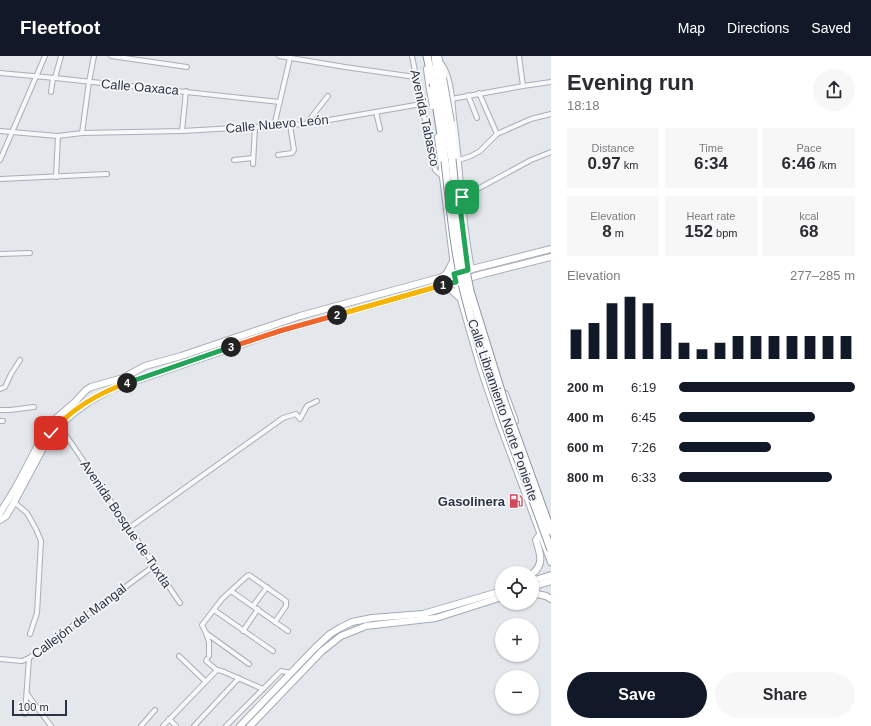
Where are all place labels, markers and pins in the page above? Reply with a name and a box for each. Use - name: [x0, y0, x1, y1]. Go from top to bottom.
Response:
- pin: [445, 180, 479, 214]
- pin: 1: [433, 275, 453, 295]
- pin: 2: [327, 305, 347, 325]
- pin: 3: [221, 337, 241, 357]
- pin: 4: [117, 373, 137, 393]
- pin: [34, 416, 68, 450]
- fuel station icon: Gasolinera: [508, 493, 524, 509]
- place label: Gasolinera: [438, 494, 506, 509]

